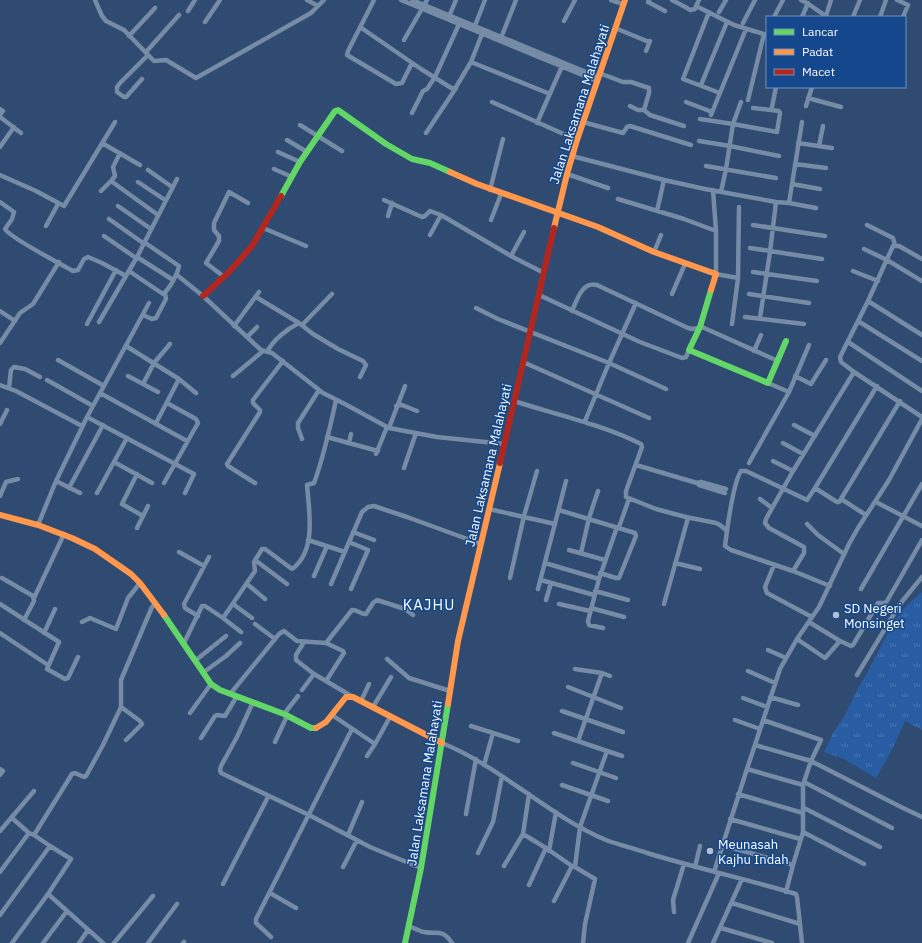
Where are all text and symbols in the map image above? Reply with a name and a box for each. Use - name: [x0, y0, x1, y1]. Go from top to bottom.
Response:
- legend: [766, 16, 906, 88]
- street label: Jalan Laksamana Malahayati: [546, 22, 613, 186]
- text: Lancar: [802, 24, 839, 39]
- text: Padat: [802, 44, 833, 59]
- text: Macet: [802, 64, 835, 79]
- street label: Jalan Laksamana Malahayati: [461, 382, 516, 548]
- district label: KAJHU: [403, 595, 455, 614]
- place label: SD Negeri Monsinget: [844, 600, 905, 632]
- marker: SD Negeri Monsinget: [831, 610, 841, 620]
- street label: Jalan Laksamana Malahayati: [403, 699, 446, 867]
- place label: Meunasah Kajhu Indah: [718, 836, 789, 868]
- marker: Meunasah Kajhu Indah: [705, 846, 715, 856]

